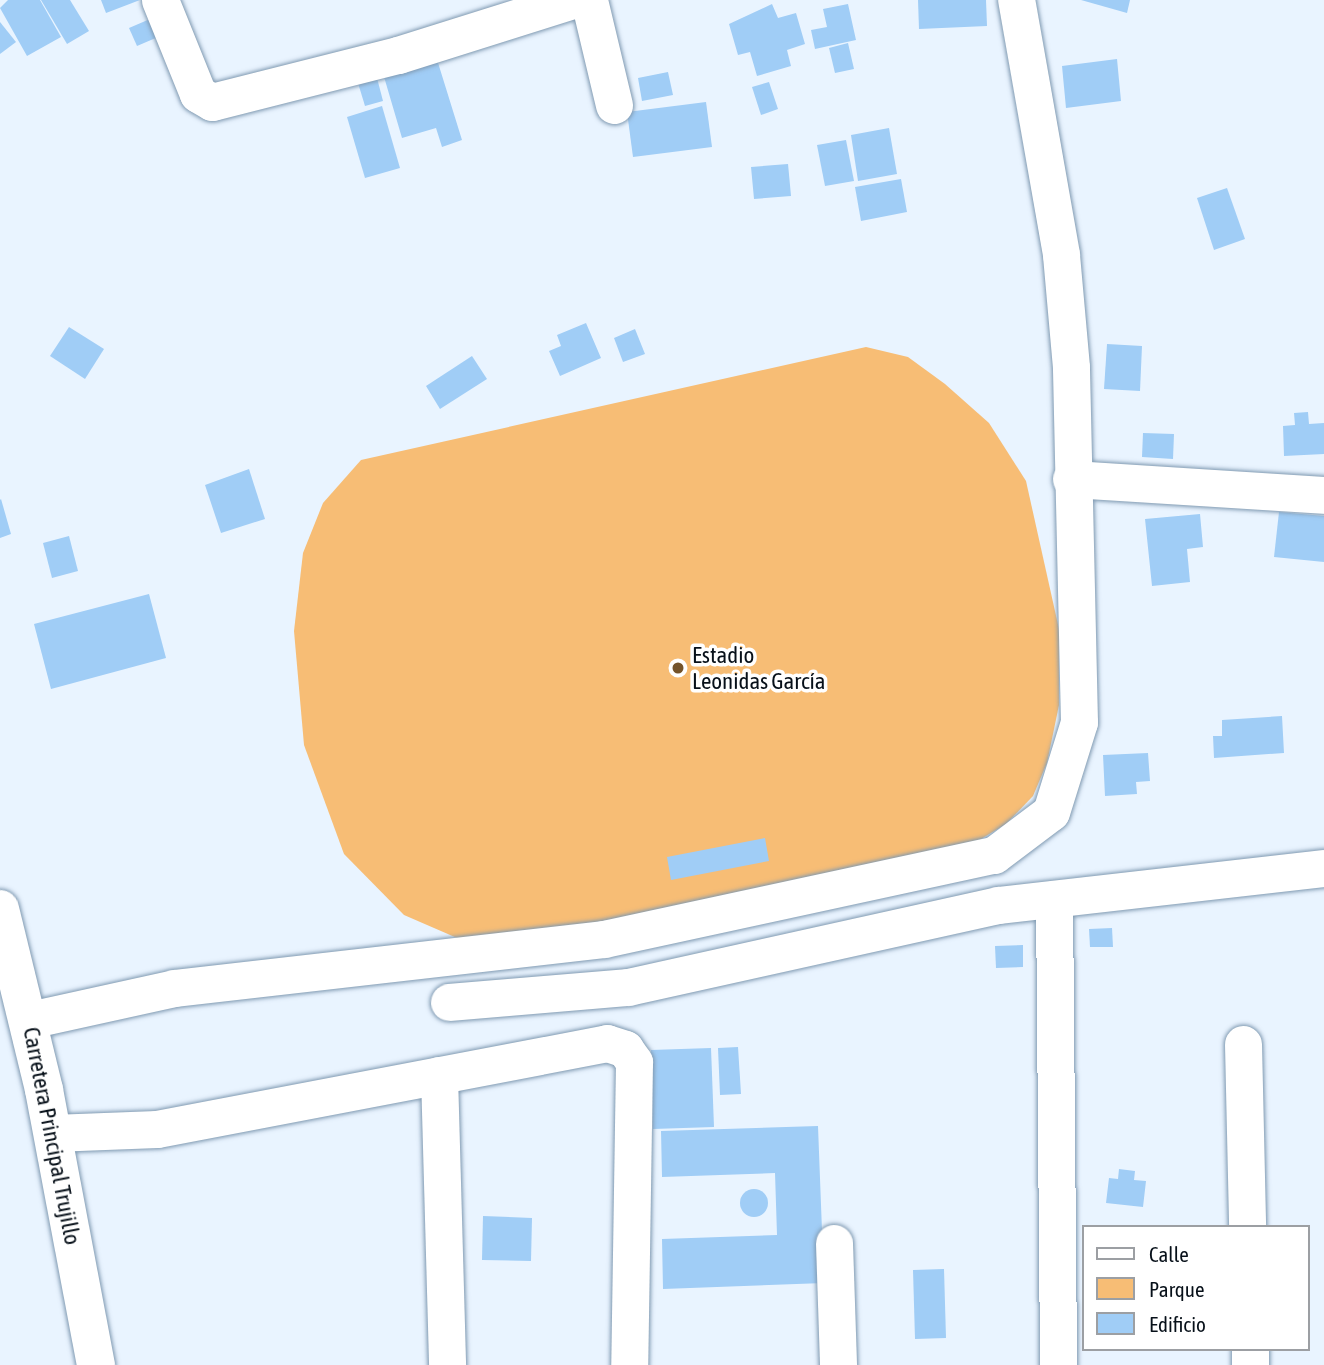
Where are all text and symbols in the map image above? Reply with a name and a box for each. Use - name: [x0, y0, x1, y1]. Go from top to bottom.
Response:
- place label: Estadio Leonidas García: [692, 641, 826, 695]
- marker: Estadio Leonidas García: [670, 660, 686, 676]
- street label: Carretera Principal Trujillo: [17, 1025, 87, 1247]
- legend: [1082, 1225, 1310, 1351]
- text: Calle: [1149, 1242, 1189, 1266]
- text: Parque: [1149, 1277, 1204, 1301]
- text: Edificio: [1149, 1312, 1206, 1336]

